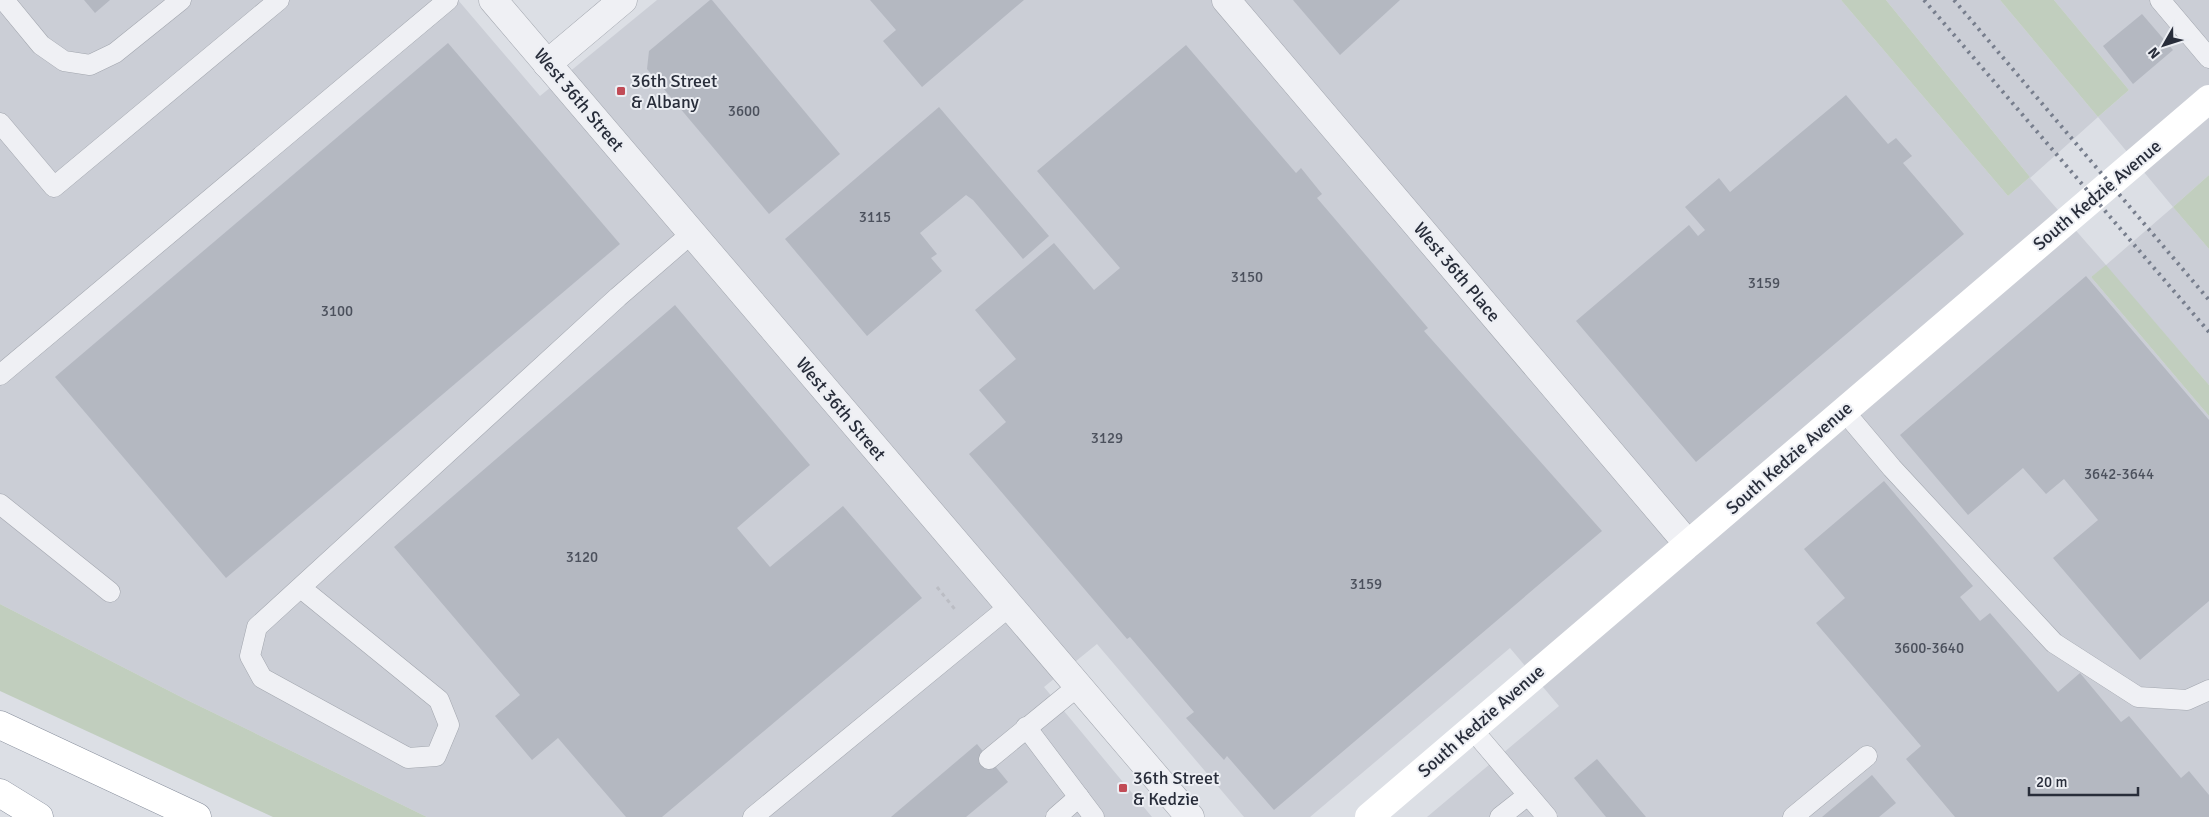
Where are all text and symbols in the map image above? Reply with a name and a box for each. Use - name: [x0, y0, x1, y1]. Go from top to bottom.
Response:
- north arrow: [2139, 20, 2189, 70]
- street label: West 36th Street: [529, 44, 629, 156]
- text: N: [2145, 44, 2164, 62]
- place label: 36th Street & Albany: [631, 70, 717, 113]
- marker: 36th Street & Albany: [615, 85, 627, 97]
- house number: 3600: [728, 102, 760, 120]
- street label: South Kedzie Avenue: [2028, 135, 2166, 255]
- house number: 3115: [859, 208, 891, 226]
- street label: West 36th Place: [1409, 218, 1505, 326]
- house number: 3150: [1231, 268, 1263, 286]
- house number: 3159: [1748, 274, 1780, 292]
- house number: 3100: [321, 302, 353, 320]
- street label: West 36th Street: [791, 353, 891, 465]
- street label: South Kedzie Avenue: [1721, 397, 1857, 519]
- house number: 3129: [1091, 429, 1123, 447]
- house number: 3642-3644: [2084, 465, 2154, 483]
- house number: 3120: [566, 548, 598, 566]
- house number: 3159: [1350, 575, 1382, 593]
- house number: 3600-3640: [1894, 639, 1964, 657]
- street label: South Kedzie Avenue: [1413, 660, 1549, 782]
- scale bar: [2029, 764, 2138, 796]
- place label: 36th Street & Kedzie: [1133, 767, 1219, 810]
- text: 20 m: [2036, 773, 2067, 791]
- marker: 36th Street & Kedzie: [1117, 782, 1129, 794]

